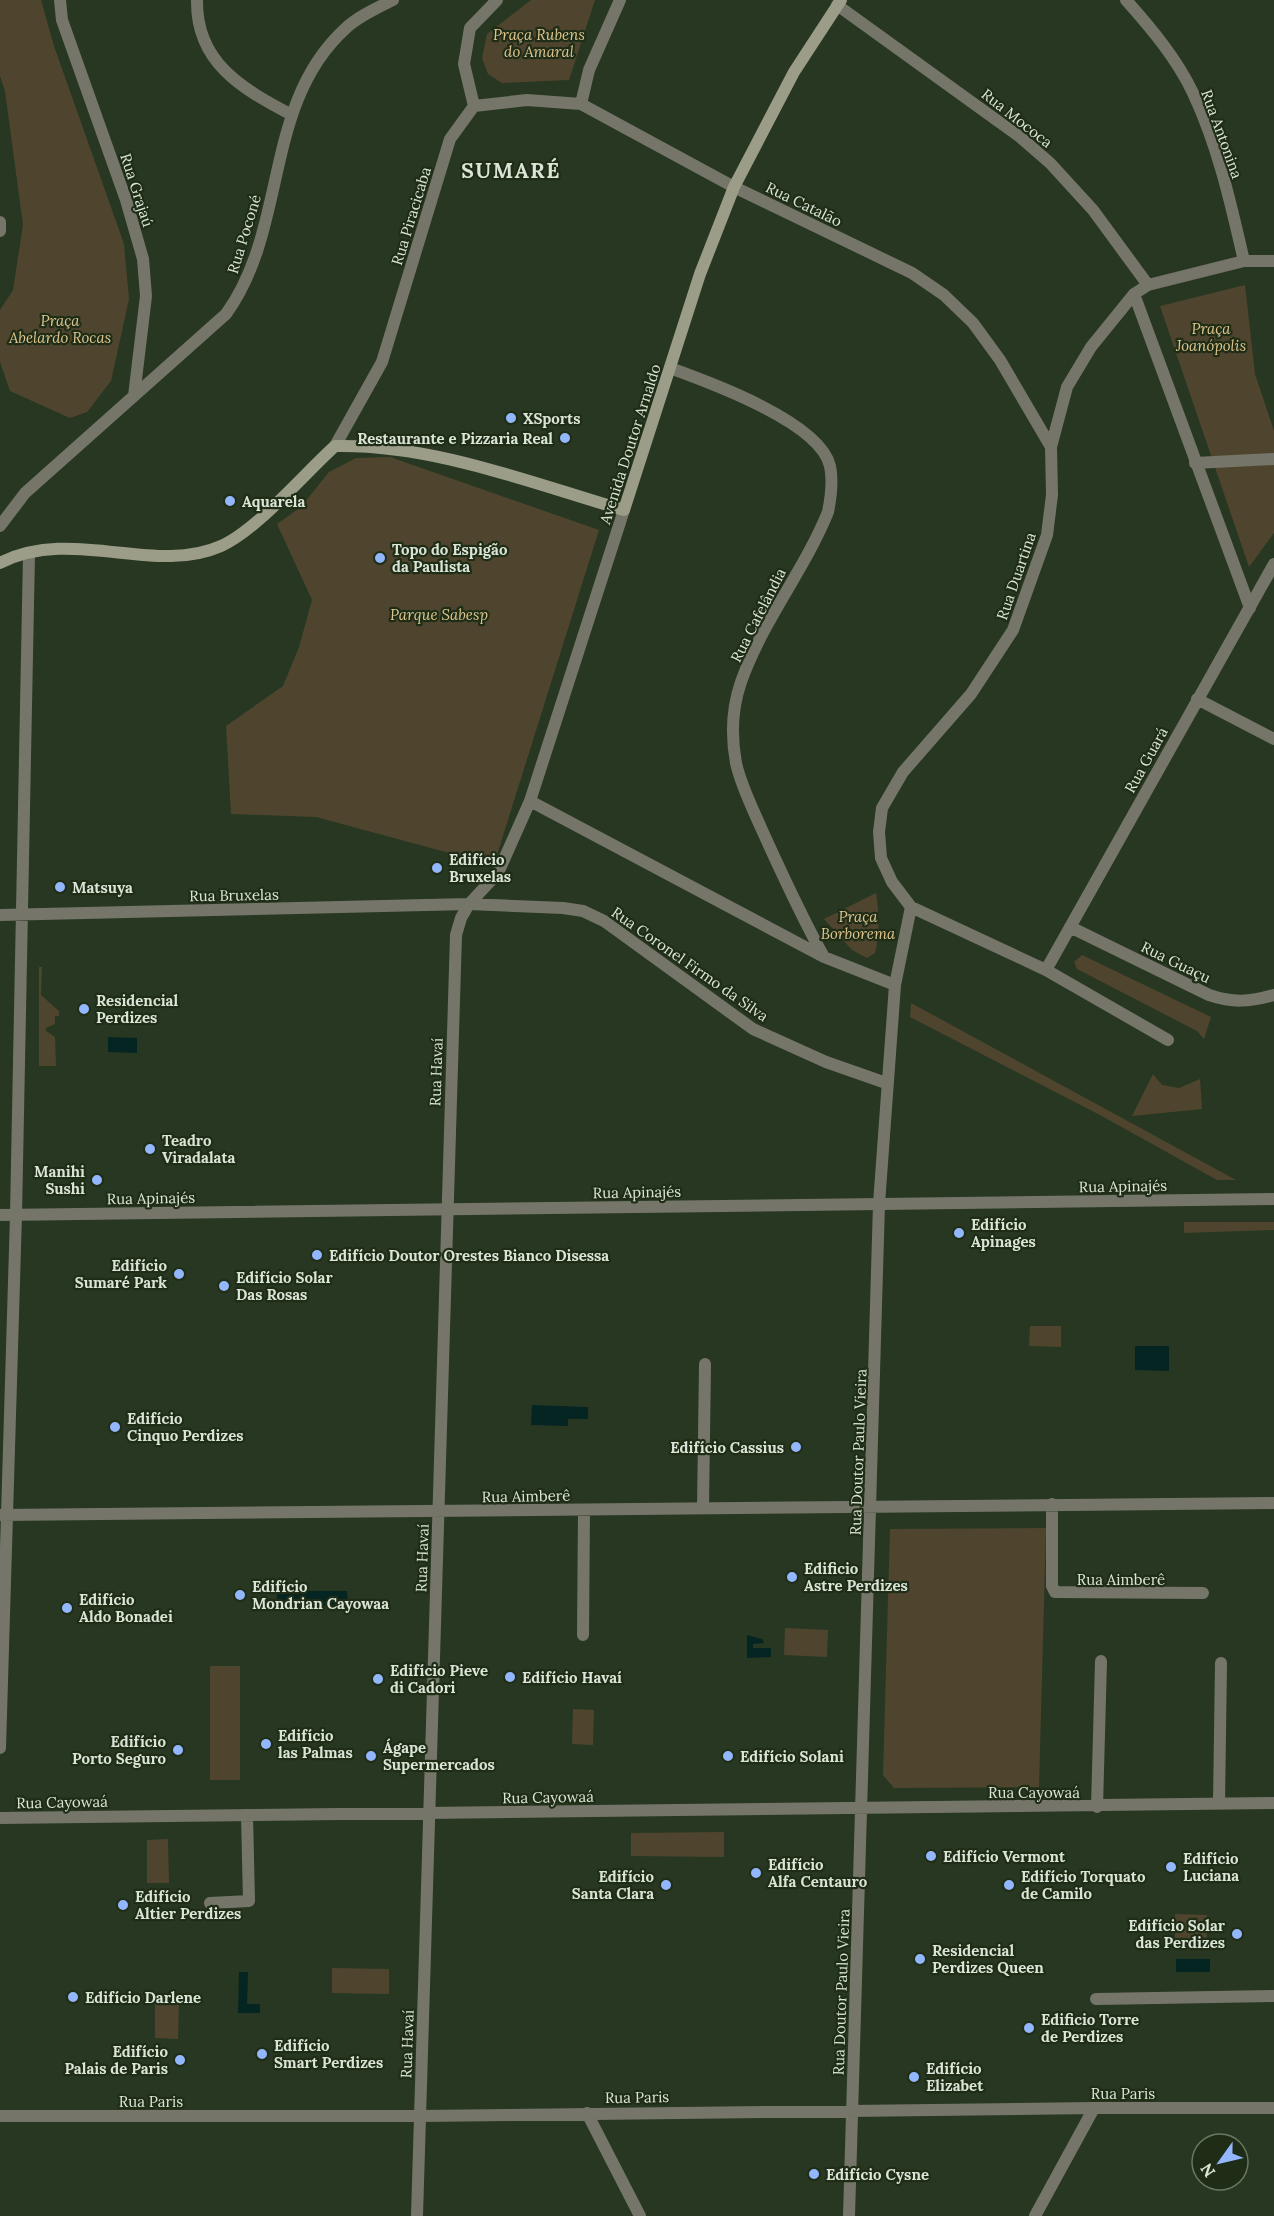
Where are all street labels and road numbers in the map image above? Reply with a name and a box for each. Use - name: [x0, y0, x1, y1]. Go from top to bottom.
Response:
- street label: Rua Mococa: [978, 84, 1056, 152]
- street label: Rua Antonina: [1197, 87, 1247, 181]
- street label: Rua Grajaú: [116, 151, 158, 229]
- street label: Rua Piracicaba: [387, 164, 435, 267]
- street label: Rua Catalão: [763, 177, 845, 231]
- street label: Rua Poconé: [223, 192, 265, 276]
- street label: Avenida Doutor Arnaldo: [595, 361, 665, 527]
- street label: Rua Duartina: [992, 529, 1040, 622]
- street label: Rua Cafelândia: [726, 564, 790, 665]
- street label: Rua Guará: [1120, 724, 1172, 796]
- street label: Rua Bruxelas: [189, 885, 279, 905]
- street label: Rua Coronel Firmo da Silva: [608, 903, 772, 1026]
- street label: Rua Guaçu: [1138, 937, 1214, 987]
- street label: Rua Havaí: [425, 1037, 447, 1107]
- street label: Rua Apinajés: [1079, 1176, 1167, 1196]
- street label: Rua Apinajés: [593, 1182, 681, 1202]
- street label: Rua Apinajés: [107, 1188, 195, 1208]
- street label: Rua Doutor Paulo Vieira: [846, 1368, 870, 1536]
- street label: Rua Aimberê: [482, 1486, 570, 1506]
- street label: Rua Havaí: [411, 1523, 433, 1593]
- street label: Rua Aimberê: [1077, 1570, 1165, 1589]
- street label: Rua Cayowaá: [988, 1783, 1080, 1802]
- street label: Rua Cayowaá: [502, 1787, 594, 1807]
- street label: Rua Cayowaá: [16, 1792, 108, 1812]
- street label: Rua Doutor Paulo Vieira: [829, 1908, 853, 2076]
- street label: Rua Havaí: [396, 2009, 418, 2079]
- street label: Rua Paris: [1091, 2084, 1155, 2103]
- street label: Rua Paris: [605, 2087, 669, 2107]
- street label: Rua Paris: [119, 2092, 183, 2111]

